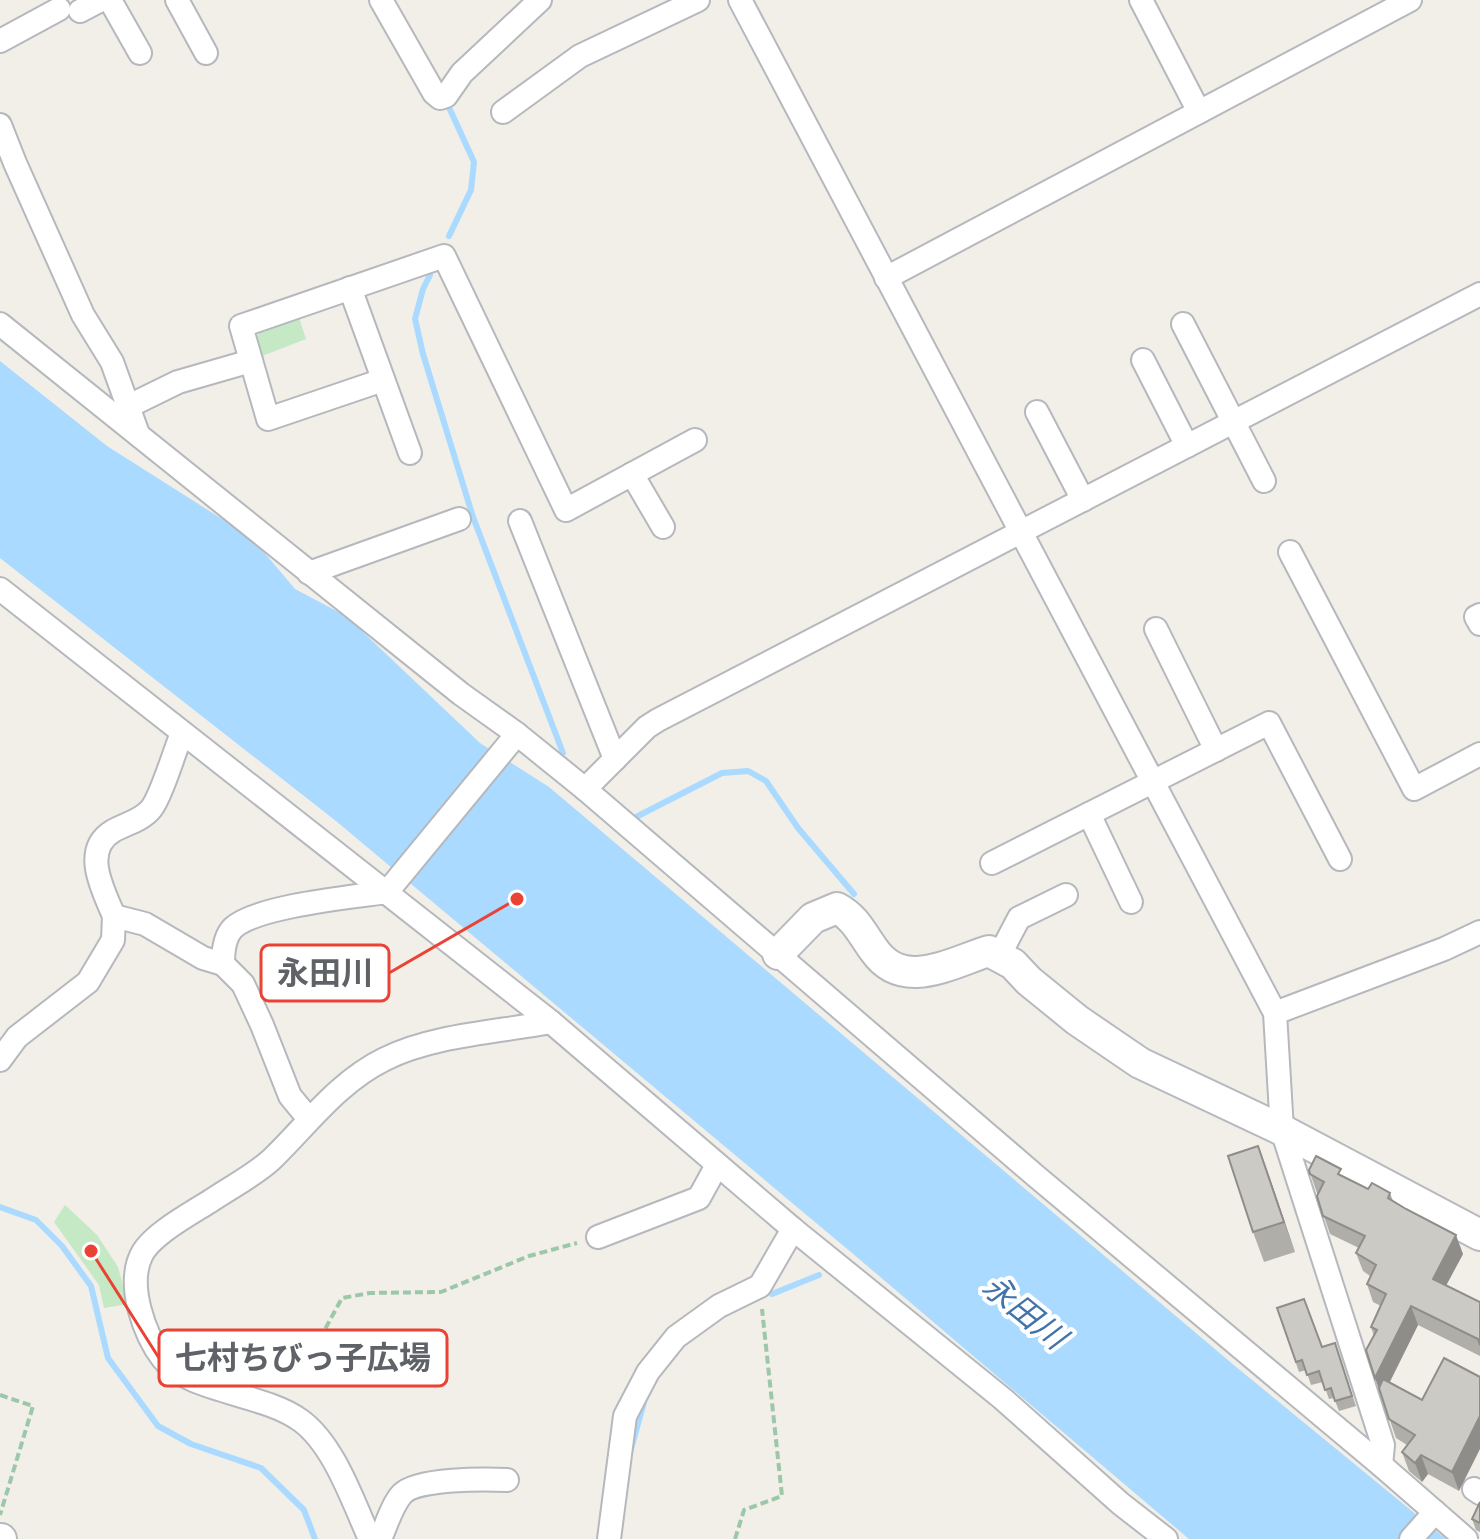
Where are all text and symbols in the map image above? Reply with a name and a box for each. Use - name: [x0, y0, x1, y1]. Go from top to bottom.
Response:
- callout: 永田川: [261, 945, 389, 1001]
- text: 永田川: [277, 952, 373, 992]
- water label: 永田川: [975, 1265, 1077, 1359]
- callout: 七村ちびっ子広場: [159, 1330, 447, 1386]
- text: 七村ちびっ子広場: [175, 1337, 431, 1377]

